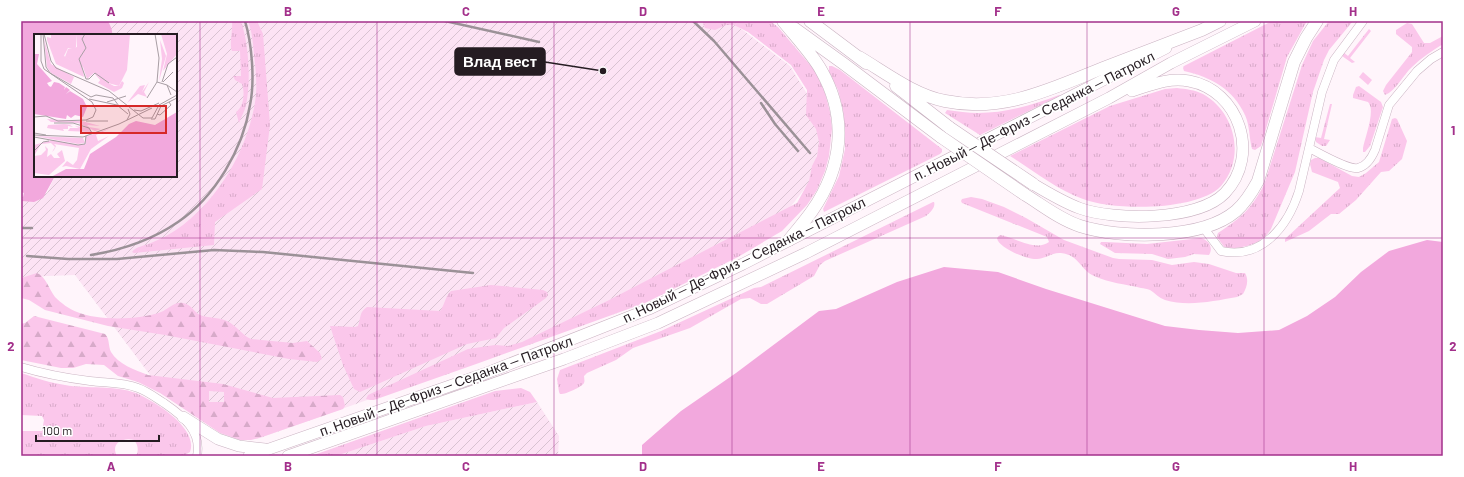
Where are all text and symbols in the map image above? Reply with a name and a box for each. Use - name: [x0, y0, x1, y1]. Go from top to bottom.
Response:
- text: A: [107, 3, 116, 19]
- text: B: [284, 3, 292, 19]
- text: C: [462, 3, 470, 19]
- text: D: [639, 3, 647, 19]
- text: E: [817, 3, 825, 19]
- text: F: [994, 3, 1002, 19]
- text: G: [1172, 3, 1180, 19]
- text: H: [1349, 3, 1357, 19]
- inset map: [34, 34, 177, 177]
- street label: п. Новый — Де-Фриз — Седанка — Патрокл: [911, 47, 1157, 184]
- callout: Влад вест: [455, 48, 545, 75]
- text: Влад вест: [463, 52, 537, 70]
- text: 1: [9, 122, 13, 138]
- text: 1: [1451, 122, 1455, 138]
- street label: п. Новый — Де-Фриз — Седанка — Патрокл: [620, 193, 868, 326]
- street label: п. Новый — Де-Фриз — Седанка — Патрокл: [317, 332, 575, 439]
- text: 2: [7, 338, 15, 354]
- text: 2: [1449, 338, 1457, 354]
- scale bar: [36, 417, 159, 443]
- text: 100 m: [42, 423, 72, 437]
- text: A: [107, 458, 116, 474]
- text: B: [284, 458, 292, 474]
- text: C: [462, 458, 470, 474]
- text: D: [639, 458, 647, 474]
- text: E: [817, 458, 825, 474]
- text: F: [994, 458, 1002, 474]
- text: G: [1172, 458, 1180, 474]
- text: H: [1349, 458, 1357, 474]

